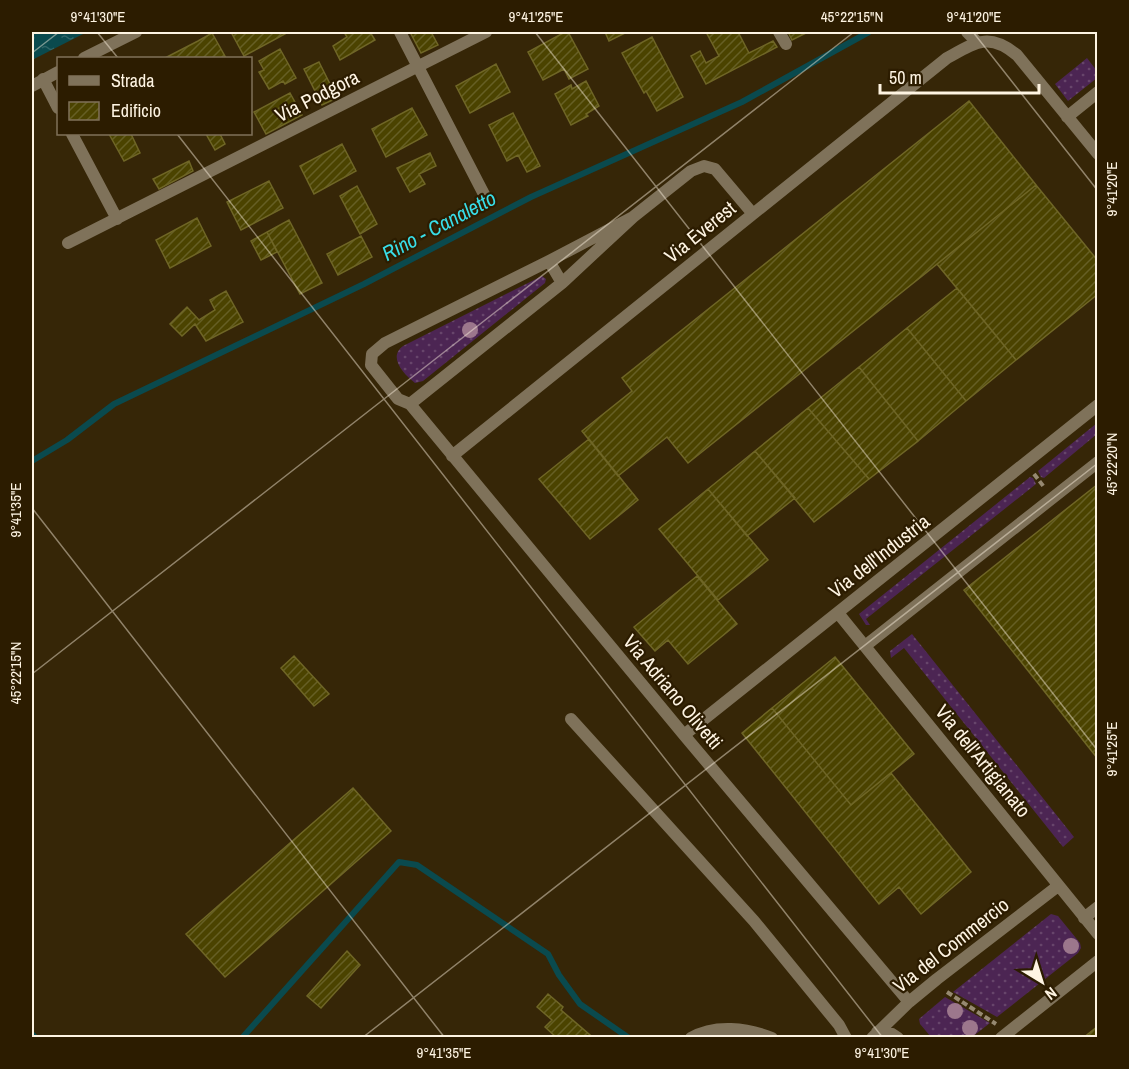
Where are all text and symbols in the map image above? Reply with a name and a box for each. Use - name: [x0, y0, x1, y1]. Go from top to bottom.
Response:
- text: 9°41'30"E: [70, 6, 126, 27]
- text: 9°41'25"E: [508, 6, 564, 27]
- text: 45°22'15"N: [821, 6, 883, 27]
- text: 9°41'20"E: [946, 6, 1002, 27]
- legend: [57, 57, 252, 135]
- scale bar: [880, 57, 1039, 95]
- street label: Via Podgora: [270, 63, 363, 128]
- text: 50 m: [889, 65, 922, 90]
- text: Strada: [111, 68, 155, 93]
- text: Edificio: [111, 98, 161, 123]
- text: 9°41'20"E: [1101, 161, 1122, 217]
- water label: Rino - Canaletto: [377, 183, 501, 268]
- street label: Via Everest: [658, 194, 741, 269]
- text: 45°22'20"N: [1101, 433, 1122, 495]
- text: 9°41'35"E: [5, 482, 26, 538]
- street label: Via dell'Industria: [823, 508, 935, 604]
- street label: Via Adriano Olivetti: [617, 629, 729, 755]
- text: 45°22'15"N: [5, 642, 26, 704]
- street label: Via dell'Artigianato: [930, 699, 1037, 823]
- text: 9°41'25"E: [1101, 721, 1122, 777]
- street label: Via del Commercio: [887, 891, 1014, 998]
- north arrow: [1012, 952, 1072, 1012]
- text: N: [1041, 982, 1062, 1005]
- text: 9°41'35"E: [416, 1042, 472, 1063]
- text: 9°41'30"E: [854, 1042, 910, 1063]

